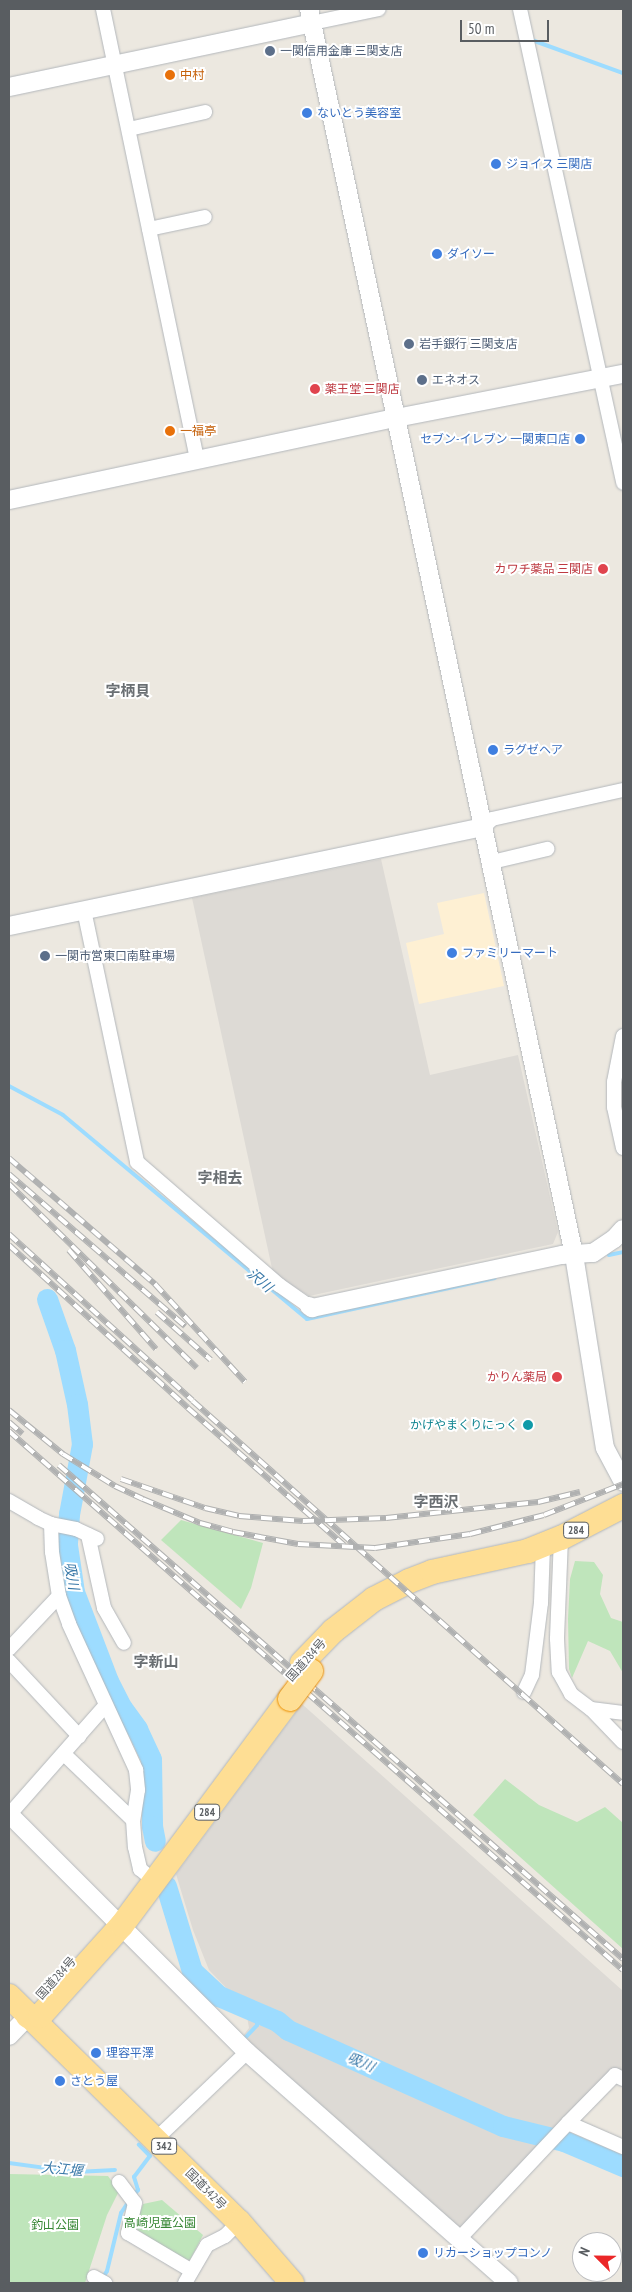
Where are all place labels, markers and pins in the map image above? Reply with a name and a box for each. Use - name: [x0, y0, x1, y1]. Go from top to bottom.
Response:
- place label: 一関信用金庫 三関支店: [280, 44, 403, 58]
- marker: 一関信用金庫 三関支店: [264, 45, 276, 57]
- place label: 中村: [180, 68, 204, 82]
- marker: 中村: [164, 69, 176, 81]
- place label: ないとう美容室: [317, 106, 401, 120]
- marker: ないとう美容室: [301, 107, 313, 119]
- place label: ジョイス 三関店: [506, 157, 593, 171]
- marker: ジョイス 三関店: [490, 158, 502, 170]
- place label: ダイソー: [447, 247, 495, 261]
- marker: ダイソー: [431, 248, 443, 260]
- place label: 岩手銀行 三関支店: [419, 337, 518, 351]
- marker: 岩手銀行 三関支店: [403, 338, 415, 350]
- place label: エネオス: [432, 373, 480, 387]
- marker: エネオス: [416, 374, 428, 386]
- place label: 薬王堂 三関店: [325, 382, 400, 396]
- marker: 薬王堂 三関店: [309, 383, 321, 395]
- place label: 一福亭: [180, 424, 216, 438]
- marker: 一福亭: [164, 425, 176, 437]
- place label: セブン-イレブン 一関東口店: [420, 432, 570, 446]
- marker: セブン-イレブン 一関東口店: [574, 433, 586, 445]
- place label: カワチ薬品 三関店: [494, 562, 593, 576]
- marker: カワチ薬品 三関店: [597, 563, 609, 575]
- place label: ラグゼヘア: [503, 743, 563, 757]
- marker: ラグゼヘア: [487, 744, 499, 756]
- place label: ファミリーマート: [462, 946, 558, 960]
- marker: ファミリーマート: [446, 947, 458, 959]
- place label: 一関市営東口南駐車場: [55, 949, 175, 963]
- marker: 一関市営東口南駐車場: [39, 950, 51, 962]
- place label: かりん薬局: [487, 1370, 547, 1384]
- marker: かりん薬局: [551, 1371, 563, 1383]
- place label: かげやまくりにっく: [410, 1418, 518, 1432]
- marker: かげやまくりにっく: [522, 1419, 534, 1431]
- place label: 理容平澤: [106, 2046, 154, 2060]
- marker: 理容平澤: [90, 2047, 102, 2059]
- place label: さとう屋: [70, 2074, 118, 2088]
- marker: さとう屋: [54, 2075, 66, 2087]
- place label: リカーショップコンノ: [433, 2246, 553, 2260]
- marker: リカーショップコンノ: [417, 2247, 429, 2259]

